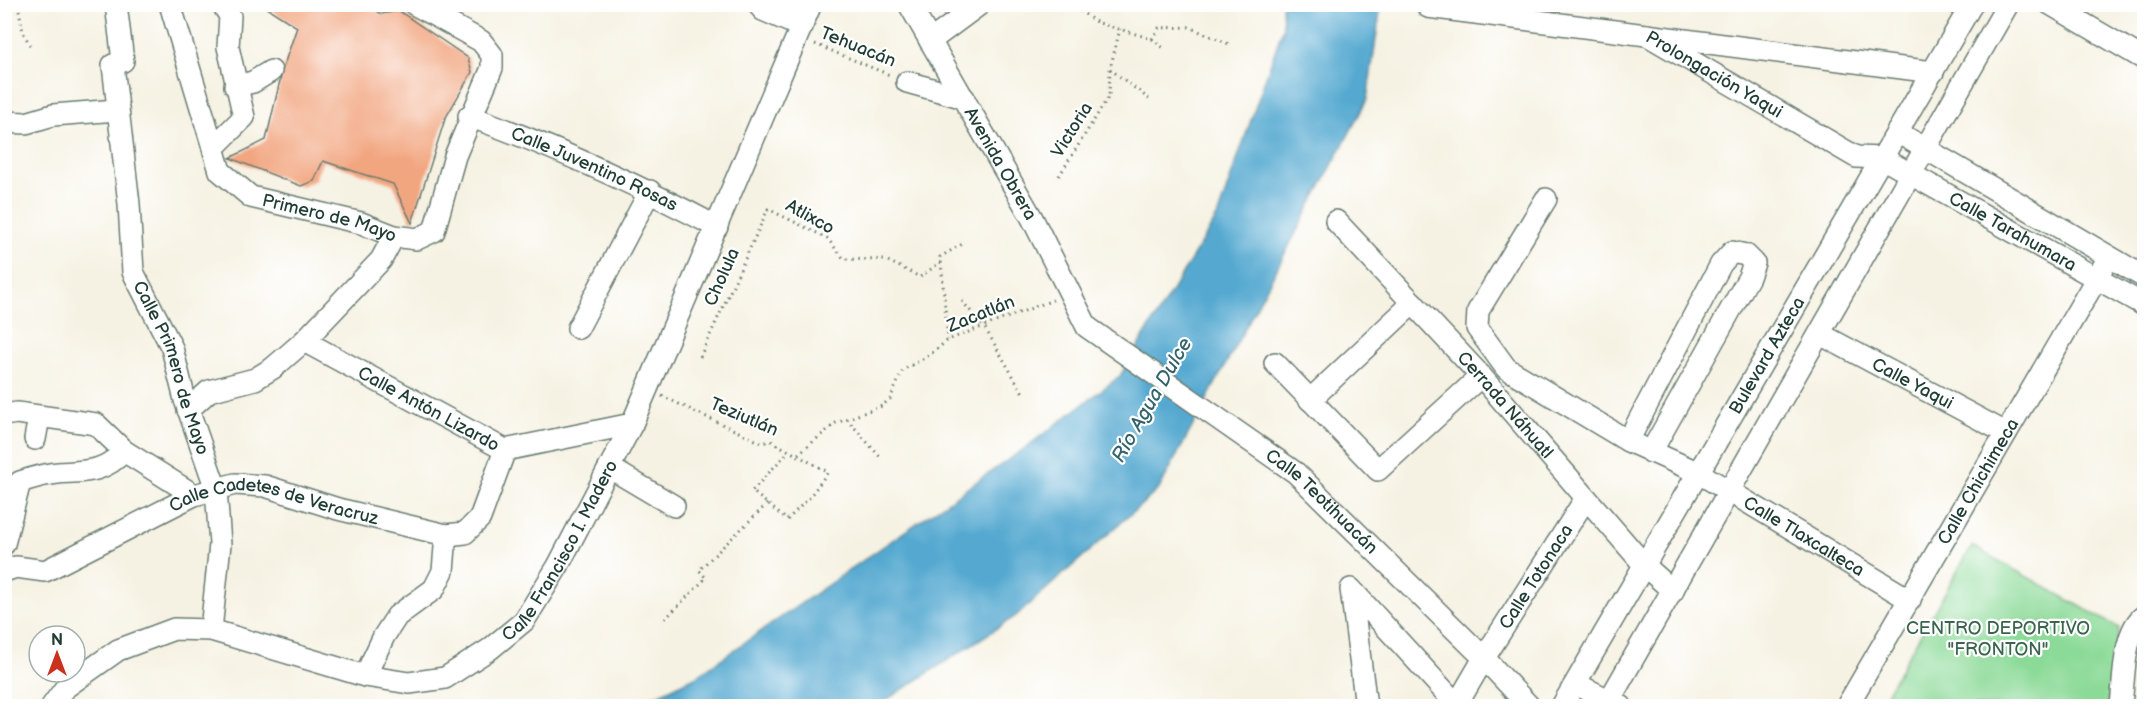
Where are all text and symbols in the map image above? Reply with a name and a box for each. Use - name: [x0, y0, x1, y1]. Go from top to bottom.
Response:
- street label: Tehuacán: [817, 22, 899, 72]
- street label: Prolongación Yaqui: [1642, 26, 1786, 122]
- street label: Victoria: [1047, 99, 1097, 161]
- street label: Avenida Obrera: [960, 103, 1041, 224]
- street label: Calle Juventino Rosas: [508, 122, 681, 215]
- street label: Calle Tarahumara: [1945, 187, 2080, 275]
- street label: Primero de Mayo: [260, 190, 400, 246]
- street label: Atlixco: [782, 195, 838, 239]
- street label: Cholula: [700, 245, 744, 309]
- street label: Calle Primero de Mayo: [129, 277, 214, 457]
- street label: Zacatlán: [943, 291, 1018, 337]
- street label: Bulevard Azteca: [1724, 293, 1809, 418]
- water label: Río Agua Dulce: [1107, 333, 1198, 467]
- street label: Cerrada Náhuatl: [1453, 347, 1558, 463]
- street label: Calle Yaqui: [1868, 353, 1957, 414]
- street label: Calle Antón Lizardo: [354, 362, 503, 456]
- street label: Teziutlán: [707, 393, 781, 441]
- street label: Calle Chichimeca: [1933, 415, 2023, 548]
- street label: Calle Teotihuacán: [1262, 445, 1382, 558]
- street label: Calle Francisco I. Madero: [498, 456, 622, 645]
- street label: Calle Cadetes de Veracruz: [166, 474, 381, 529]
- street label: Calle Tlaxcalteca: [1740, 492, 1868, 581]
- street label: Calle Totonaca: [1495, 520, 1577, 633]
- park label: CENTRO DEPORTIVO "FRONTON": [1906, 618, 2090, 660]
- north arrow: [27, 624, 87, 684]
- text: N: [51, 631, 63, 650]

